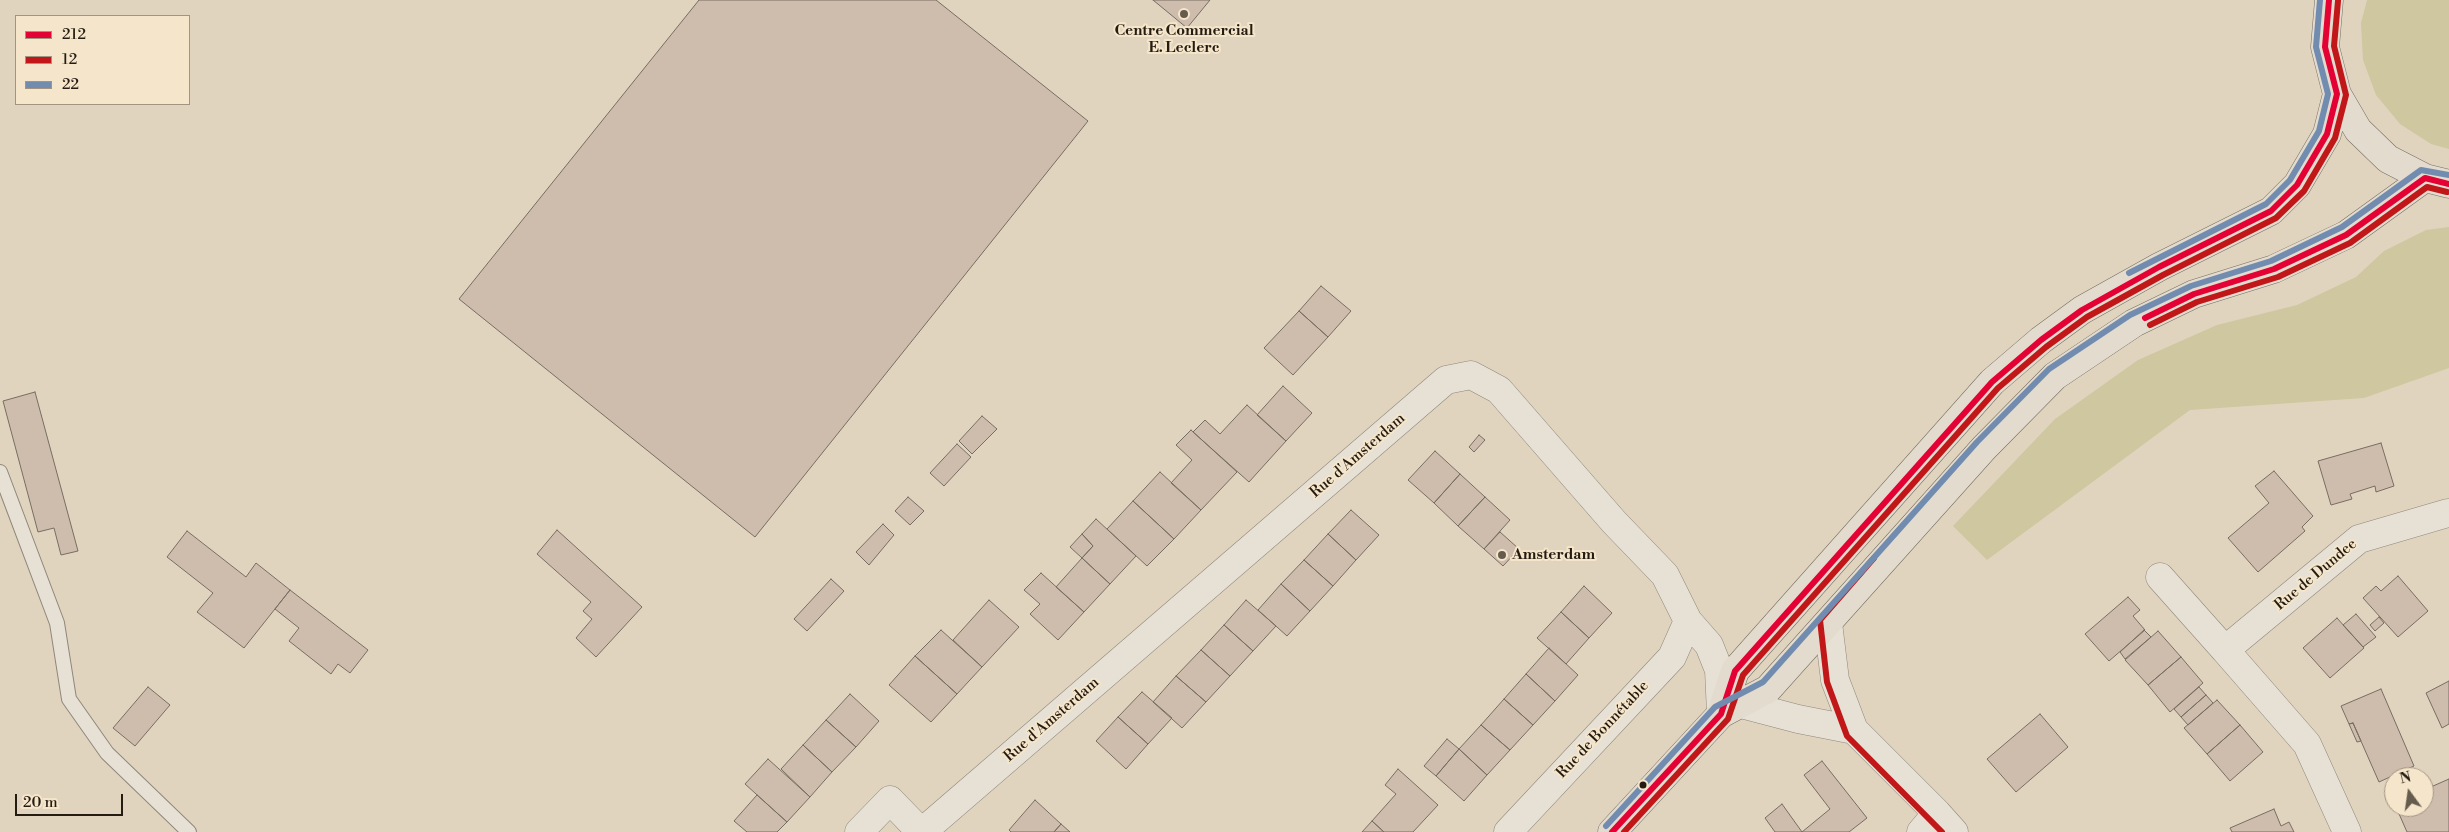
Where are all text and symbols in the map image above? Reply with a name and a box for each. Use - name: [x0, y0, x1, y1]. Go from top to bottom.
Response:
- marker: Centre Commercial E. Leclerc: [1178, 8, 1190, 20]
- legend: [15, 15, 190, 105]
- place label: Centre Commercial E. Leclerc: [1114, 22, 1254, 57]
- text: 212: [62, 25, 86, 44]
- text: 12: [62, 50, 77, 69]
- text: 22: [62, 75, 79, 94]
- street label: Rue d'Amsterdam: [1307, 410, 1409, 502]
- street label: Rue de Dundee: [2271, 535, 2361, 615]
- place label: Amsterdam: [1512, 546, 1595, 564]
- marker: Amsterdam: [1496, 549, 1508, 561]
- street label: Rue d'Amsterdam: [1001, 674, 1103, 766]
- street label: Rue de Bonnétable: [1553, 677, 1653, 783]
- north arrow: [2384, 767, 2434, 817]
- text: N: [2398, 768, 2413, 788]
- unlabelled marker: [1638, 780, 1648, 790]
- scale bar: [18, 784, 125, 816]
- text: 20 m: [23, 793, 58, 812]

